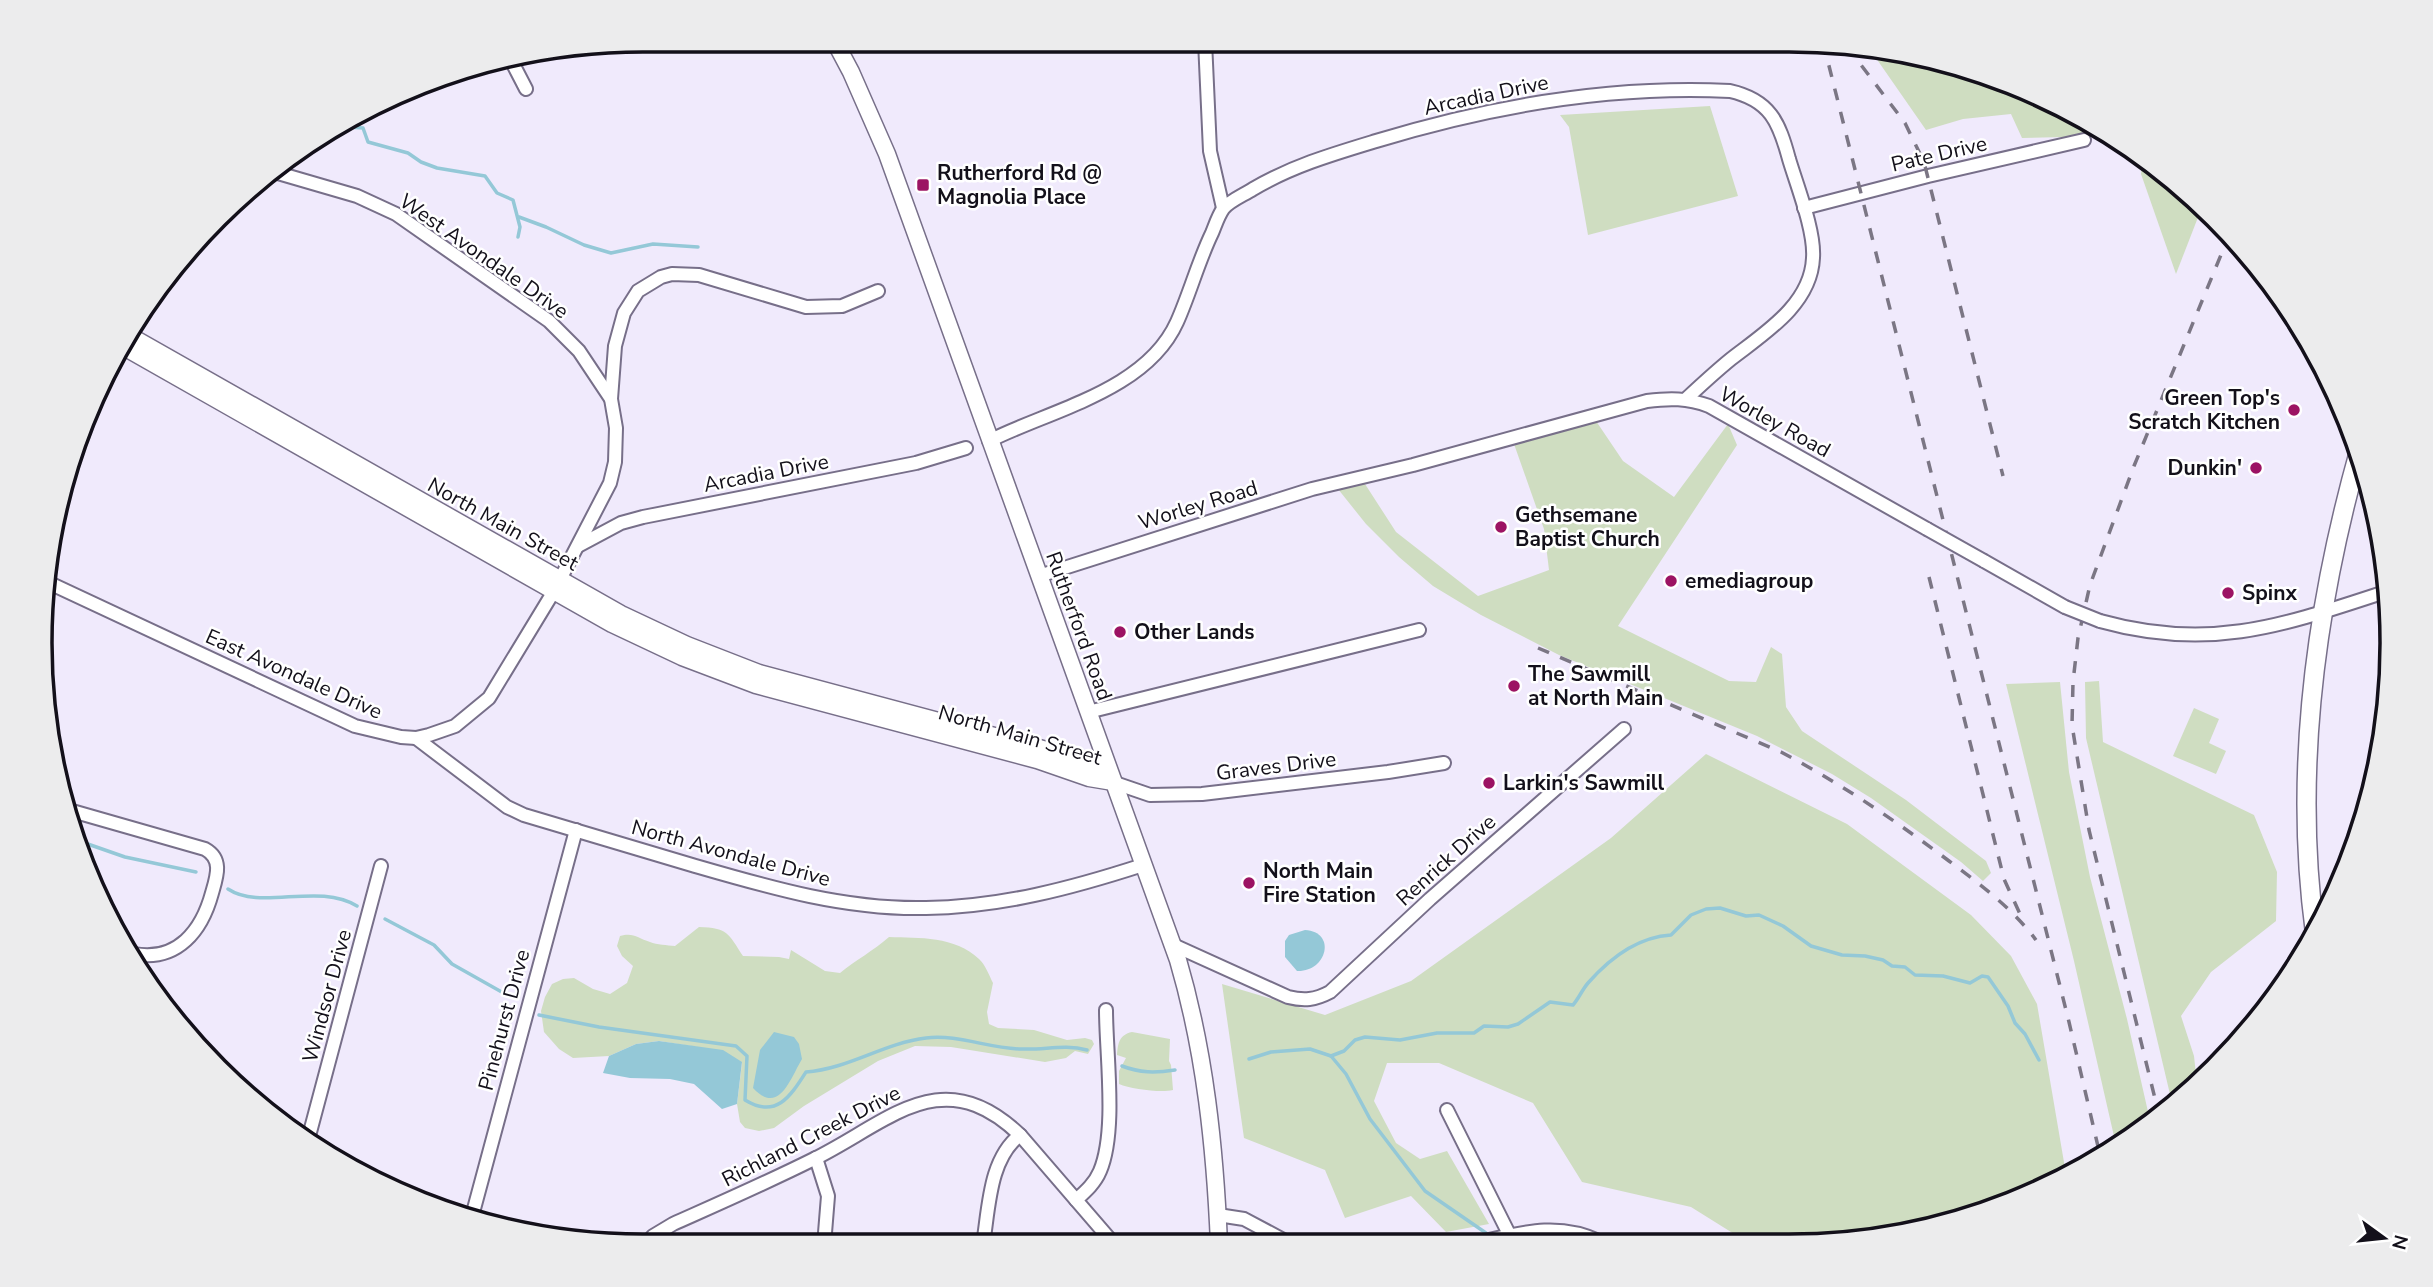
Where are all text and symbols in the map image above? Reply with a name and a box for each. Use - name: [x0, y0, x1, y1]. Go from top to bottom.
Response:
- street label: Arcadia Drive: [1421, 68, 1551, 122]
- street label: Pate Drive: [1888, 129, 1990, 179]
- place label: Rutherford Rd @ Magnolia Place: [937, 159, 1102, 211]
- marker: Rutherford Rd @ Magnolia Place: [915, 177, 931, 193]
- street label: West Avondale Drive: [394, 187, 574, 325]
- street label: Worley Road: [1714, 380, 1836, 464]
- place label: Green Top's Scratch Kitchen: [2128, 384, 2280, 436]
- marker: Green Top's Scratch Kitchen: [2286, 402, 2302, 418]
- street label: Arcadia Drive: [701, 447, 831, 499]
- place label: Dunkin': [2168, 454, 2242, 482]
- marker: Dunkin': [2248, 460, 2264, 476]
- street label: North Main Street: [423, 471, 584, 577]
- street label: Worley Road: [1135, 474, 1261, 536]
- place label: Gethsemane Baptist Church: [1515, 501, 1660, 553]
- marker: Gethsemane Baptist Church: [1493, 519, 1509, 535]
- street label: Rutherford Road: [1039, 548, 1119, 704]
- place label: emediagroup: [1685, 567, 1813, 595]
- marker: emediagroup: [1663, 573, 1679, 589]
- place label: Spinx: [2242, 579, 2297, 607]
- marker: Spinx: [2220, 585, 2236, 601]
- place label: Other Lands: [1134, 618, 1255, 646]
- street label: East Avondale Drive: [201, 622, 387, 726]
- marker: Other Lands: [1112, 624, 1128, 640]
- place label: The Sawmill at North Main: [1528, 660, 1663, 712]
- marker: The Sawmill at North Main: [1506, 678, 1522, 694]
- street label: North Main Street: [935, 698, 1105, 772]
- street label: Graves Drive: [1214, 745, 1338, 787]
- place label: Larkin's Sawmill: [1503, 769, 1664, 797]
- marker: Larkin's Sawmill: [1481, 775, 1497, 791]
- street label: Renrick Drive: [1390, 808, 1502, 912]
- street label: North Avondale Drive: [628, 813, 834, 893]
- place label: North Main Fire Station: [1263, 857, 1376, 909]
- marker: North Main Fire Station: [1241, 875, 1257, 891]
- street label: Windsor Drive: [296, 926, 358, 1066]
- street label: Pinehurst Drive: [472, 946, 536, 1094]
- street label: Richland Creek Drive: [717, 1079, 905, 1193]
- north arrow: [2349, 1203, 2419, 1273]
- text: N: [2385, 1232, 2414, 1252]

